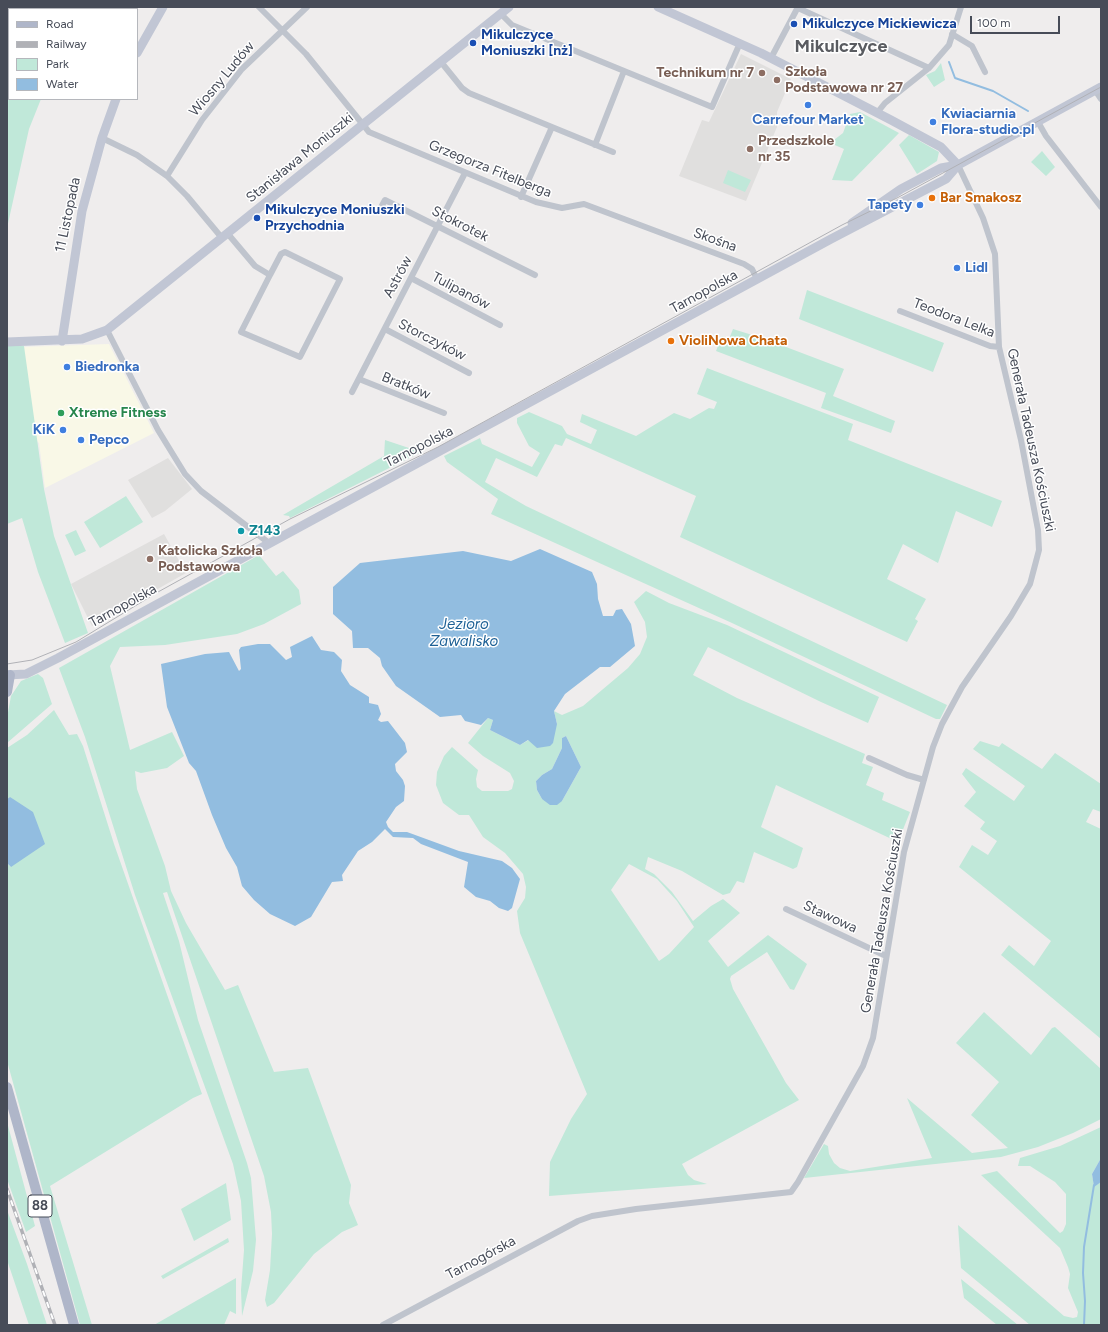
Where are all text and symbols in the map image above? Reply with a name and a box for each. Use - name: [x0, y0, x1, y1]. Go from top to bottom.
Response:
- legend: [8, 8, 138, 100]
- scale bar: [972, 8, 1062, 34]
- place label: Mikulczyce Mickiewicza: [802, 16, 957, 32]
- text: 100 m: [977, 16, 1011, 30]
- text: Road: [46, 17, 74, 31]
- marker: Mikulczyce Mickiewicza: [789, 19, 799, 29]
- place label: Mikulczyce Moniuszki [nż]: [481, 27, 573, 60]
- district label: Mikulczyce: [795, 36, 887, 58]
- text: Railway: [46, 37, 87, 51]
- street label: Wiosny Ludów: [186, 38, 258, 120]
- marker: Mikulczyce Moniuszki [nż]: [468, 38, 478, 48]
- text: Park: [46, 57, 69, 71]
- place label: Szkoła Podstawowa nr 27: [785, 64, 903, 96]
- place label: Technikum nr 7: [656, 65, 754, 81]
- marker: Technikum nr 7: [757, 68, 767, 78]
- marker: Szkoła Podstawowa nr 27: [772, 75, 782, 85]
- text: Water: [46, 77, 78, 91]
- marker: Carrefour Market: [803, 100, 813, 110]
- place label: Kwiaciarnia Flora-studio.pl: [941, 106, 1034, 138]
- street label: Stanisława Moniuszki: [243, 110, 357, 206]
- place label: Carrefour Market: [752, 112, 864, 128]
- marker: Kwiaciarnia Flora-studio.pl: [928, 117, 938, 127]
- place label: Przedszkole nr 35: [758, 133, 834, 166]
- street label: Grzegorza Fitelberga: [426, 137, 554, 201]
- marker: Przedszkole nr 35: [745, 144, 755, 154]
- street label: 11 Listopada: [52, 176, 84, 254]
- place label: Bar Smakosz: [940, 190, 1021, 206]
- marker: Bar Smakosz: [927, 193, 937, 203]
- place label: Tapety: [867, 197, 912, 213]
- marker: Tapety: [915, 200, 925, 210]
- place label: Mikulczyce Moniuszki Przychodnia: [265, 202, 405, 234]
- street label: Stokrotek: [429, 203, 491, 245]
- marker: Mikulczyce Moniuszki Przychodnia: [252, 213, 262, 223]
- street label: Skośna: [691, 224, 739, 256]
- street label: Astrów: [380, 253, 416, 301]
- place label: Lidl: [965, 260, 988, 276]
- marker: Lidl: [952, 263, 962, 273]
- street label: Tarnopolska: [667, 267, 741, 317]
- street label: Tulipanów: [429, 269, 493, 313]
- street label: Teodora Lelka: [911, 295, 997, 341]
- street label: Storczyków: [395, 316, 469, 364]
- place label: VioliNowa Chata: [679, 333, 787, 349]
- marker: VioliNowa Chata: [666, 336, 676, 346]
- street label: Generała Tadeusza Kościuszki: [1003, 347, 1059, 533]
- place label: Biedronka: [75, 359, 139, 375]
- marker: Biedronka: [62, 362, 72, 372]
- street label: Bratków: [379, 369, 433, 403]
- place label: Xtreme Fitness: [69, 405, 166, 421]
- marker: Xtreme Fitness: [56, 408, 66, 418]
- place label: KiK: [33, 422, 55, 438]
- street label: Tarnopolska: [382, 423, 456, 471]
- marker: KiK: [58, 425, 68, 435]
- place label: Pepco: [89, 432, 129, 448]
- marker: Pepco: [76, 435, 86, 445]
- place label: Z143: [249, 523, 280, 539]
- marker: Z143: [236, 526, 246, 536]
- place label: Katolicka Szkoła Podstawowa: [158, 543, 263, 576]
- marker: Katolicka Szkoła Podstawowa: [145, 554, 155, 564]
- street label: Tarnopolska: [86, 581, 160, 631]
- water label: Jezioro Zawalisko: [430, 616, 498, 651]
- street label: Generała Tadeusza Kościuszki: [857, 827, 907, 1015]
- street label: Stawowa: [800, 897, 860, 937]
- road number: 88: [28, 1195, 52, 1217]
- street label: Tarnogórska: [443, 1233, 519, 1283]

